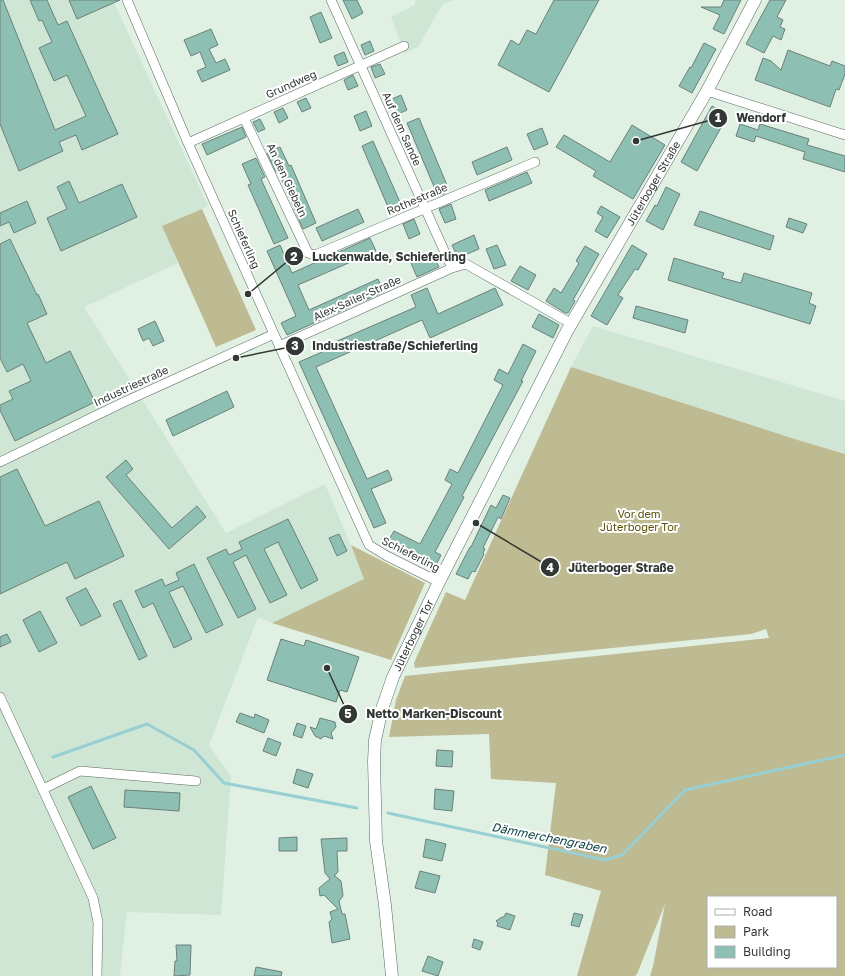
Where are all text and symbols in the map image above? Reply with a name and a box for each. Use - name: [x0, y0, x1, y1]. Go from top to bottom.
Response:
- street label: Grundweg: [263, 67, 318, 101]
- street label: Auf dem Sande: [380, 90, 425, 168]
- callout: Wendorf: [708, 106, 794, 130]
- text: 1: [715, 110, 721, 125]
- text: Wendorf: [736, 110, 786, 125]
- street label: Jüterboger Straße: [623, 138, 683, 228]
- street label: An den Giebeln: [265, 141, 310, 219]
- street label: Rothestraße: [384, 180, 449, 217]
- street label: Schieferling: [226, 207, 263, 270]
- callout: Luckenwalde, Schieferling: [284, 244, 474, 268]
- text: 2: [290, 249, 298, 264]
- text: Luckenwalde, Schieferling: [312, 249, 466, 264]
- street label: Alex-Sailer-Straße: [311, 272, 403, 323]
- callout: Industriestraße/Schieferling: [285, 334, 486, 358]
- text: 3: [291, 338, 299, 353]
- text: Industriestraße/Schieferling: [312, 338, 478, 353]
- street label: Industriestraße: [91, 363, 170, 409]
- park label: Vor dem Jüterboger Tor: [600, 507, 679, 533]
- street label: Schieferling: [380, 533, 443, 574]
- callout: Jüterboger Straße: [540, 555, 681, 579]
- text: 4: [546, 560, 554, 575]
- text: Jüterboger Straße: [568, 560, 674, 575]
- street label: Jüterboger Tor: [390, 596, 436, 673]
- callout: Netto Marken-Discount: [338, 702, 510, 726]
- text: 5: [344, 706, 352, 721]
- text: Netto Marken-Discount: [366, 706, 502, 721]
- water label: Dämmerchengraben: [490, 819, 608, 856]
- legend: [707, 896, 837, 968]
- text: Road: [743, 904, 772, 919]
- text: Park: [743, 924, 769, 939]
- text: Building: [743, 944, 791, 959]

